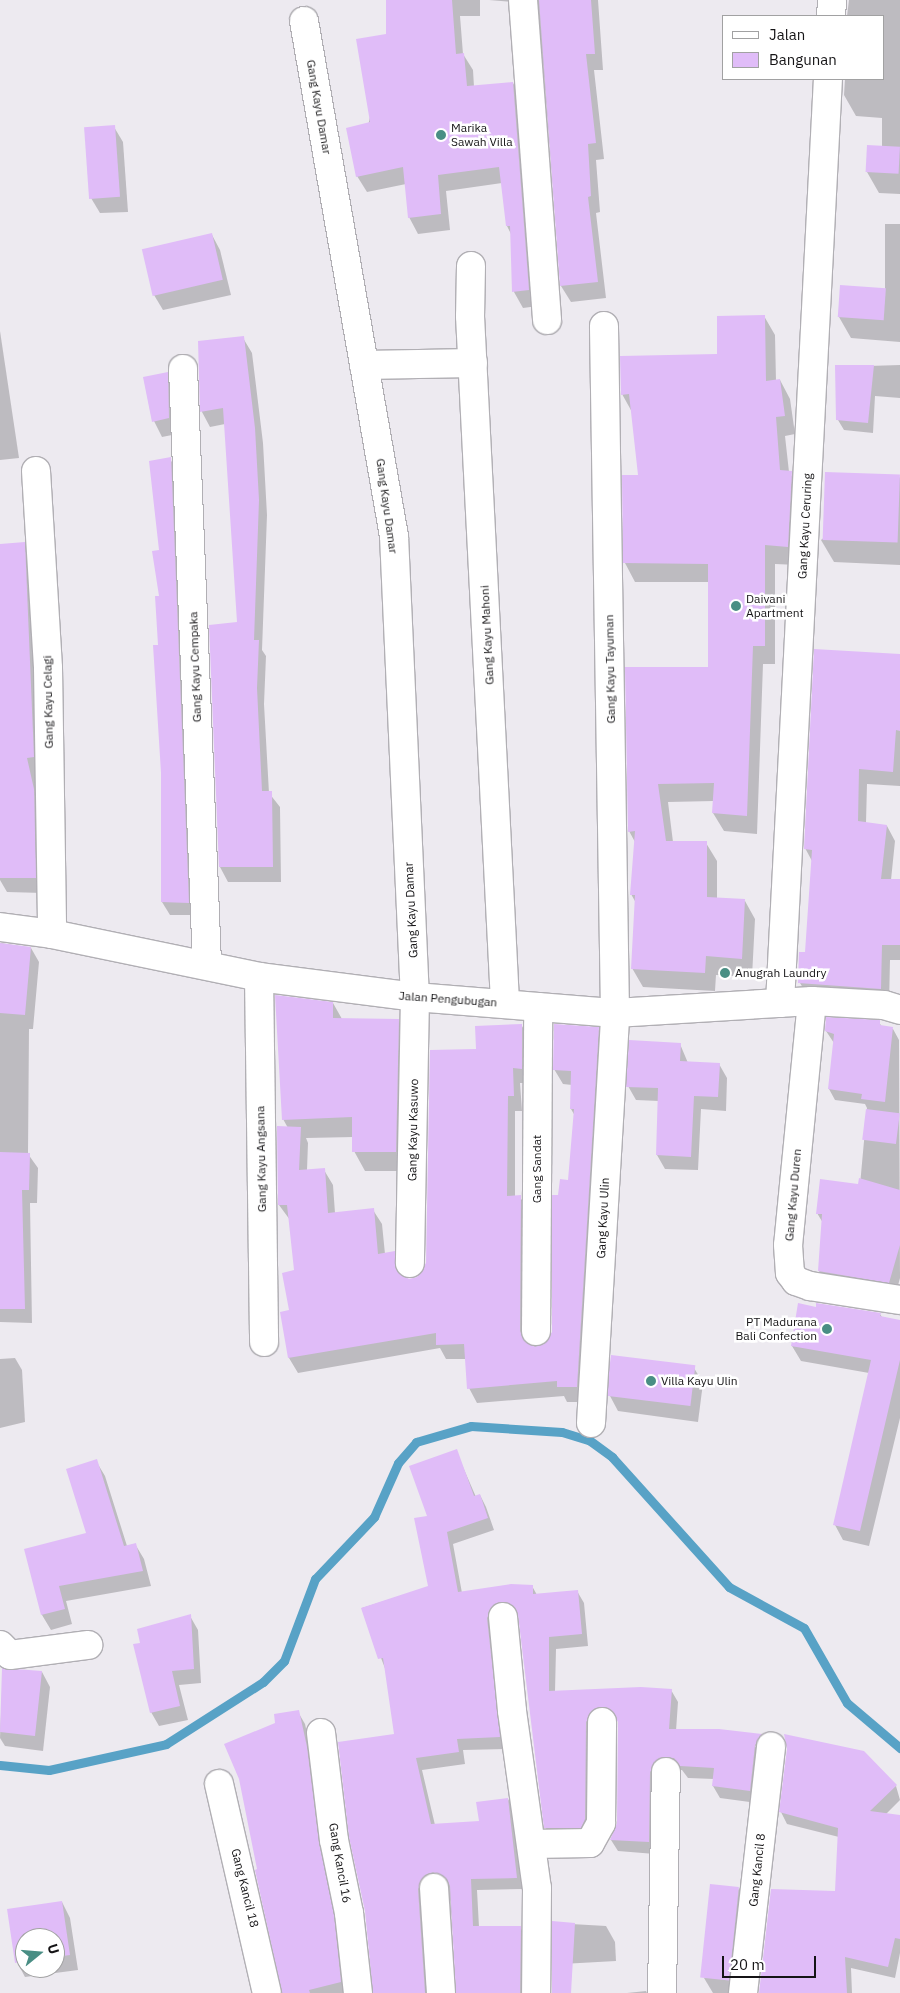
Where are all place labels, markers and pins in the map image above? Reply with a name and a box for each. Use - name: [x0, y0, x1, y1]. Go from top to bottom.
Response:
- place label: Marika Sawah Villa: [451, 121, 513, 149]
- marker: Marika Sawah Villa: [435, 129, 447, 141]
- place label: Daivani Apartment: [746, 592, 804, 620]
- marker: Daivani Apartment: [730, 600, 742, 612]
- place label: Anugrah Laundry: [735, 966, 827, 980]
- marker: Anugrah Laundry: [719, 967, 731, 979]
- place label: PT Madurana Bali Confection: [735, 1315, 817, 1343]
- marker: PT Madurana Bali Confection: [821, 1323, 833, 1335]
- place label: Villa Kayu Ulin: [661, 1374, 738, 1388]
- marker: Villa Kayu Ulin: [645, 1375, 657, 1387]

